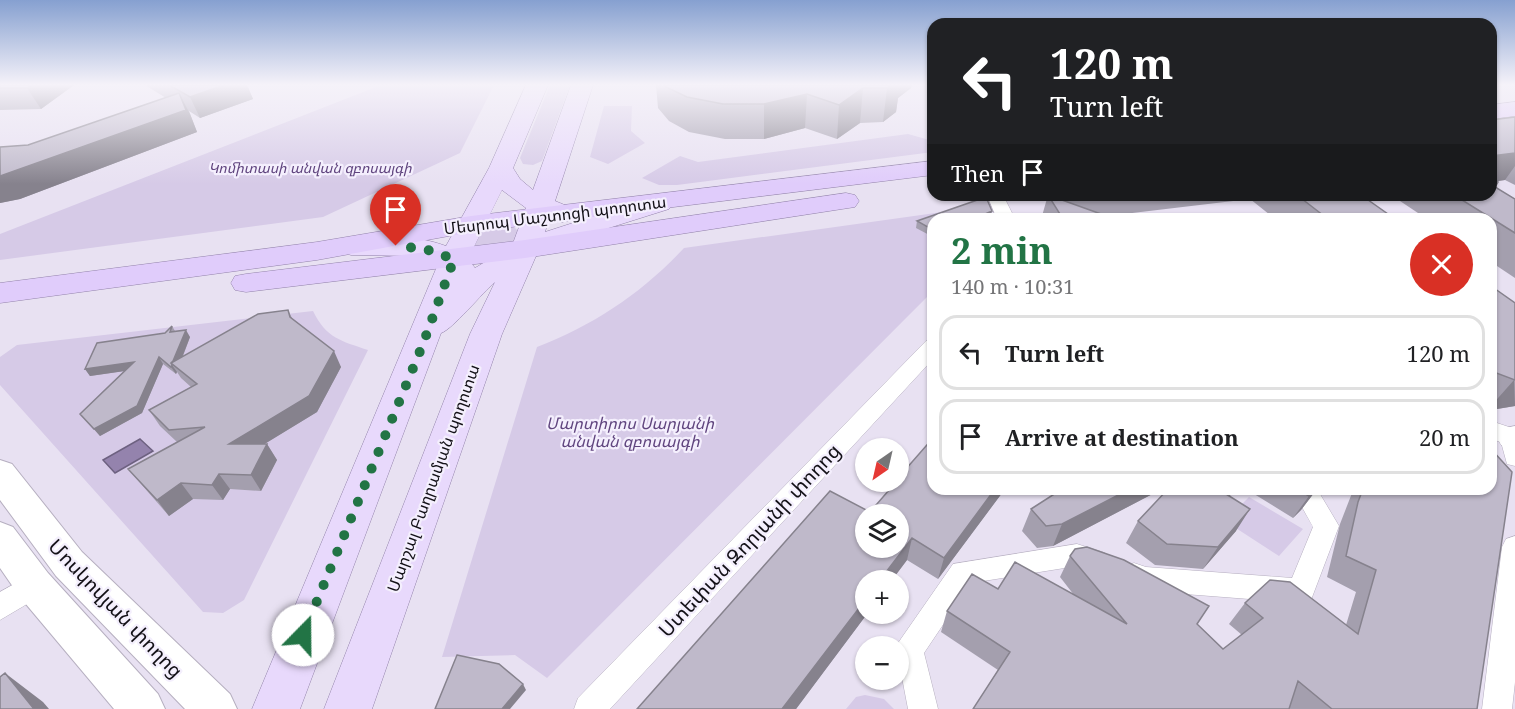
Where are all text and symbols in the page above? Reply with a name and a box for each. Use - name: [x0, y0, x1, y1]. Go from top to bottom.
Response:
- text: 120 m: [1050, 34, 1174, 91]
- icon: left: [951, 42, 1029, 120]
- text: Turn left: [1050, 88, 1163, 125]
- icon: arrive: [1016, 156, 1049, 189]
- park label: Կոմիտասի անվան զբոսայգի: [208, 158, 412, 177]
- text: Then: [951, 158, 1004, 188]
- pin: [370, 184, 421, 246]
- street label: Մեսրոպ Մաշտոցի պողոտա: [442, 190, 668, 240]
- icon: arrive: [379, 193, 412, 226]
- text: 2 min: [951, 226, 1053, 275]
- button: close: [1410, 233, 1473, 296]
- text: 140 m · 10:31: [951, 273, 1074, 300]
- icon: left: [954, 336, 987, 369]
- text: Turn left: [1005, 338, 1104, 368]
- text: 120 m: [1407, 338, 1470, 368]
- street label: Մարշալ Բաղրամյան պողոտա: [382, 361, 484, 595]
- park label: Մարտիրոս Սարյանի անվան զբոսայգի: [546, 412, 714, 452]
- icon: arrive: [954, 420, 987, 453]
- text: Arrive at destination: [1005, 422, 1239, 452]
- text: 20 m: [1419, 422, 1470, 452]
- street label: Ստեփան Զորյանի փողոց: [652, 437, 846, 643]
- north arrow: [855, 438, 909, 492]
- map controls: [855, 438, 909, 690]
- button: layers: [855, 504, 909, 558]
- street label: Մոսկովյան փողոց: [43, 533, 189, 683]
- button: +: [855, 570, 909, 624]
- position arrow: [271, 603, 335, 667]
- button: −: [855, 636, 909, 690]

